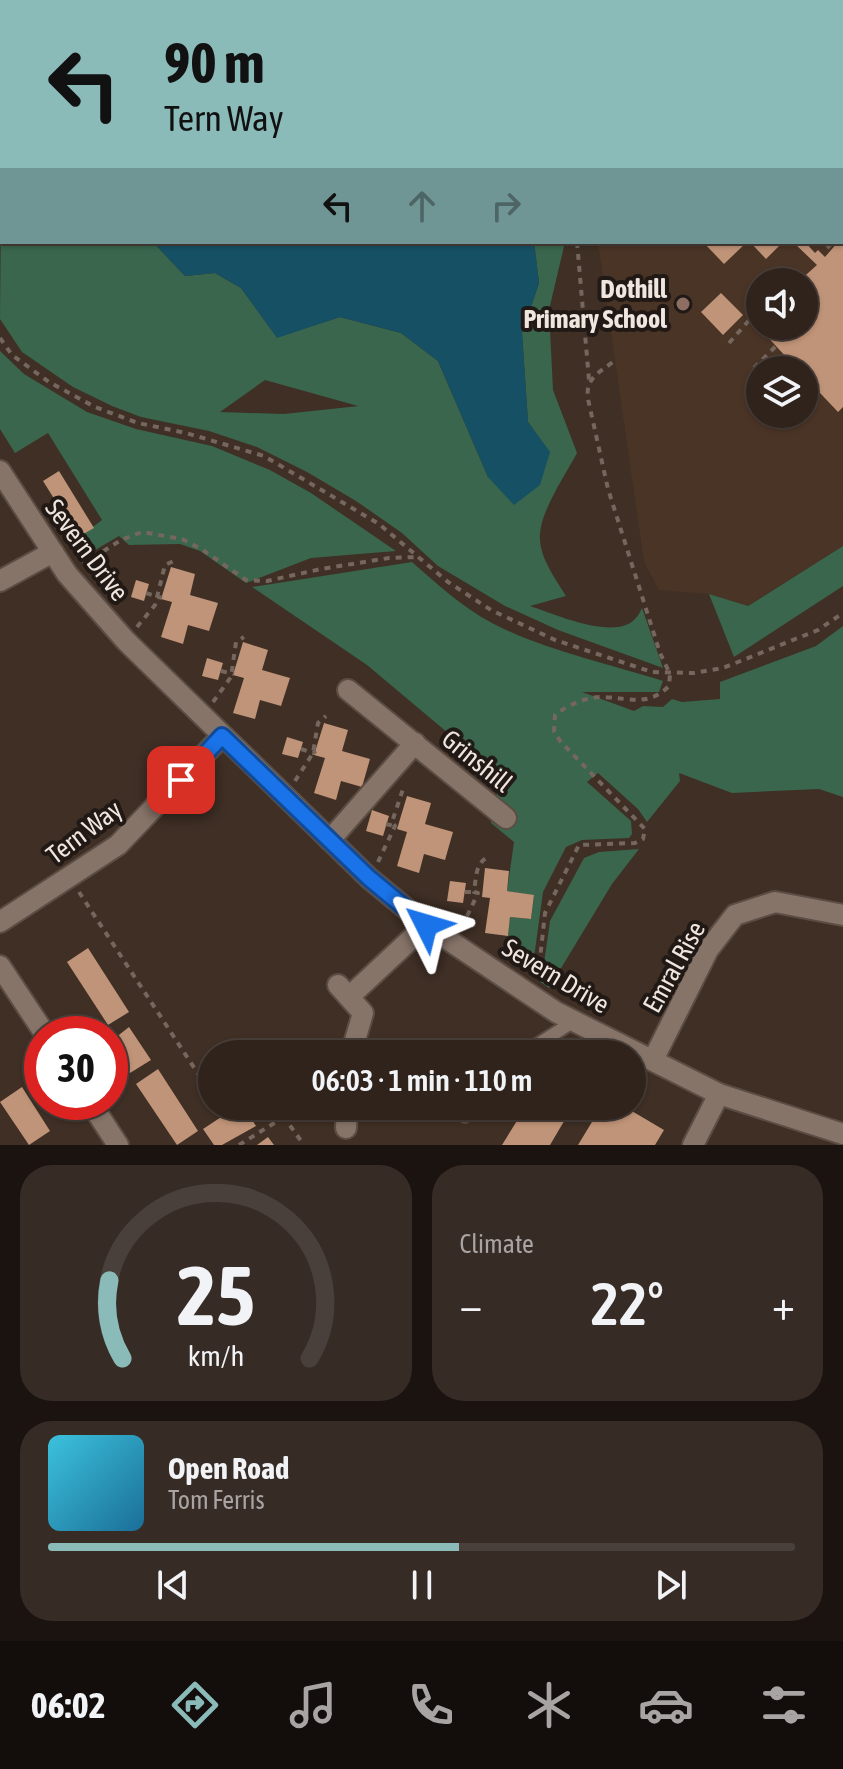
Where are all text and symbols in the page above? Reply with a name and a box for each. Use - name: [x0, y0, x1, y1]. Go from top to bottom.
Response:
- text: 90 m: [164, 31, 265, 95]
- icon: left: [32, 32, 136, 136]
- text: Tern Way: [164, 97, 284, 139]
- icon: left: [316, 184, 360, 228]
- icon: ahead: [400, 184, 444, 228]
- icon: right: [484, 184, 528, 228]
- map controls: [746, 268, 818, 428]
- button: sound: [746, 268, 818, 340]
- place label: Dothill Primary School: [523, 274, 668, 334]
- marker: Dothill Primary School: [674, 295, 692, 313]
- button: layers: [746, 356, 818, 428]
- street label: Severn Drive: [39, 493, 135, 607]
- street label: Grinshill: [436, 724, 518, 798]
- pin: [147, 746, 215, 814]
- icon: arrive: [159, 758, 203, 802]
- street label: Tern Way: [40, 794, 128, 870]
- position arrow: [384, 883, 468, 967]
- street label: Emral Rise: [637, 916, 711, 1018]
- street label: Severn Drive: [497, 932, 615, 1020]
- speed limit sign: 30: [24, 1016, 128, 1120]
- text: 06:03 · 1 min · 110 m: [312, 1063, 532, 1097]
- text: Climate: [460, 1229, 534, 1259]
- text: 25: [177, 1247, 255, 1343]
- text: 22°: [591, 1269, 664, 1338]
- text: −: [460, 1279, 482, 1329]
- text: +: [772, 1279, 795, 1329]
- text: km/h: [187, 1339, 244, 1372]
- text: Open Road: [168, 1451, 289, 1485]
- text: Tom Ferris: [168, 1485, 265, 1515]
- icon: previous: [151, 1563, 195, 1607]
- icon: pause: [400, 1563, 444, 1607]
- icon: next: [649, 1563, 693, 1607]
- icon: directions: [167, 1677, 223, 1733]
- icon: music: [285, 1677, 341, 1733]
- icon: phone: [403, 1677, 459, 1733]
- icon: climate: [521, 1677, 577, 1733]
- icon: car: [638, 1677, 694, 1733]
- icon: filters: [756, 1677, 812, 1733]
- text: 06:02: [31, 1684, 106, 1726]

